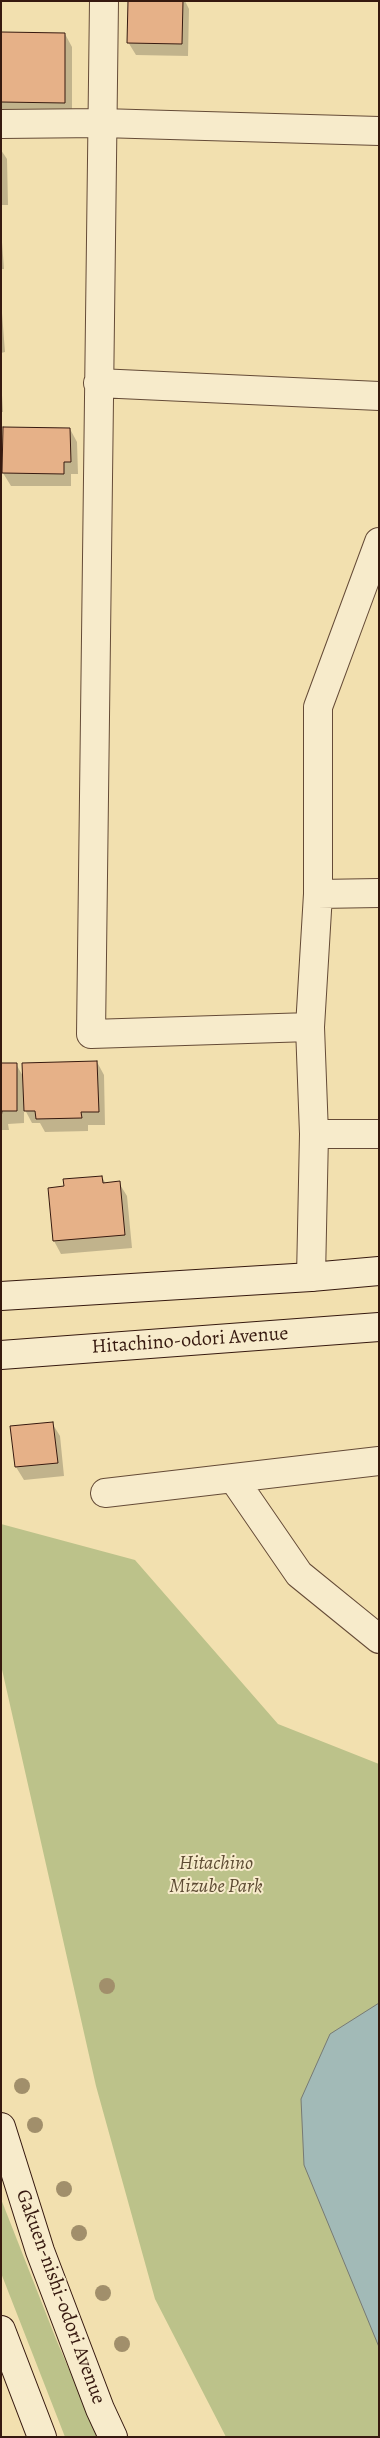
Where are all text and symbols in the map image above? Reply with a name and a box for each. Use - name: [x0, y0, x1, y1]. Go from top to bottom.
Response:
- street label: Hitachino-odori Avenue: [91, 1322, 289, 1360]
- park label: Hitachino Mizube Park: [169, 1852, 263, 1899]
- street label: Gakuen-nishi-odori Avenue: [10, 2186, 110, 2408]

